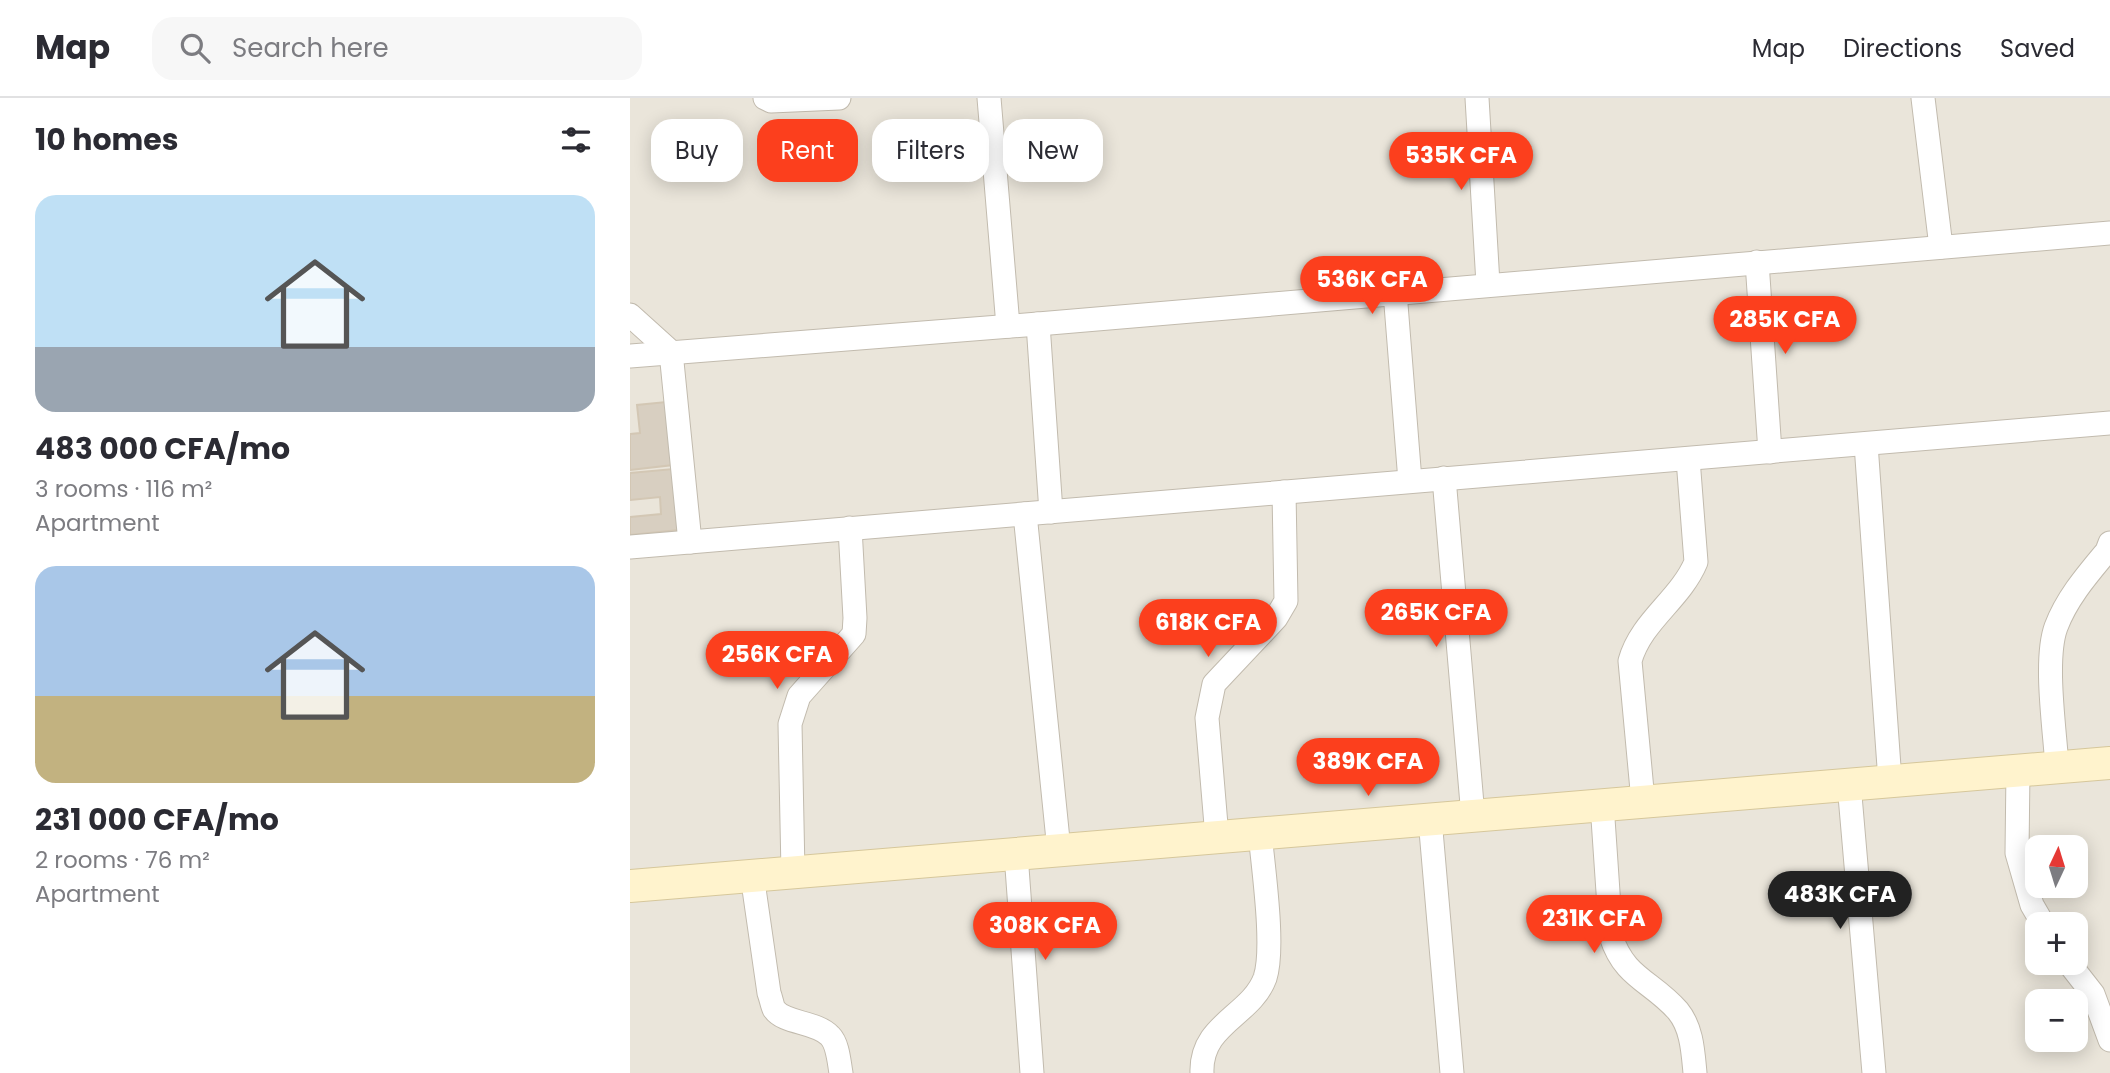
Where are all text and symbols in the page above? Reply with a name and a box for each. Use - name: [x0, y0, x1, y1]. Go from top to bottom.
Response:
- search box: [152, 17, 642, 80]
- text: Map: [35, 24, 110, 71]
- icon: search: [176, 29, 214, 67]
- text: Search here: [232, 30, 389, 66]
- text: Map: [1752, 32, 1805, 65]
- text: Directions: [1843, 32, 1962, 65]
- text: Saved: [2000, 32, 2075, 65]
- text: 10 homes: [35, 118, 179, 161]
- chip: Buy: [651, 119, 743, 182]
- chip: Rent: [757, 119, 858, 182]
- chip: Filters: [872, 119, 989, 182]
- chip: New: [1003, 119, 1103, 182]
- icon: filters: [557, 121, 595, 159]
- pin: 535K CFA: [1389, 132, 1533, 192]
- text: 535K CFA: [1405, 139, 1517, 171]
- icon: home: [252, 241, 378, 367]
- pin: 536K CFA: [1300, 256, 1444, 316]
- text: 536K CFA: [1316, 263, 1428, 295]
- pin: 285K CFA: [1713, 296, 1857, 356]
- text: 285K CFA: [1730, 303, 1840, 335]
- text: 483 000 CFA/mo: [35, 427, 290, 470]
- text: 3 rooms · 116 m²: [35, 473, 212, 505]
- text: Apartment: [35, 507, 160, 539]
- pin: 265K CFA: [1364, 589, 1508, 649]
- text: 265K CFA: [1381, 596, 1491, 628]
- pin: 618K CFA: [1136, 600, 1280, 659]
- text: 618K CFA: [1155, 606, 1261, 638]
- icon: home: [252, 612, 378, 738]
- pin: 256K CFA: [705, 632, 849, 691]
- text: 256K CFA: [722, 638, 832, 670]
- pin: 389K CFA: [1296, 738, 1440, 798]
- text: 389K CFA: [1313, 745, 1423, 777]
- text: 231 000 CFA/mo: [35, 798, 279, 841]
- north arrow: [2025, 835, 2088, 898]
- map controls: [2025, 835, 2088, 1052]
- text: 2 rooms · 76 m²: [35, 844, 210, 876]
- pin: 483K CFA: [1768, 872, 1912, 931]
- text: Apartment: [35, 878, 160, 910]
- text: 483K CFA: [1784, 878, 1896, 910]
- pin: 231K CFA: [1522, 896, 1666, 955]
- pin: 308K CFA: [973, 902, 1117, 962]
- text: 231K CFA: [1542, 902, 1646, 934]
- text: 308K CFA: [989, 909, 1101, 941]
- button: +: [2025, 912, 2088, 975]
- button: −: [2025, 989, 2088, 1052]

